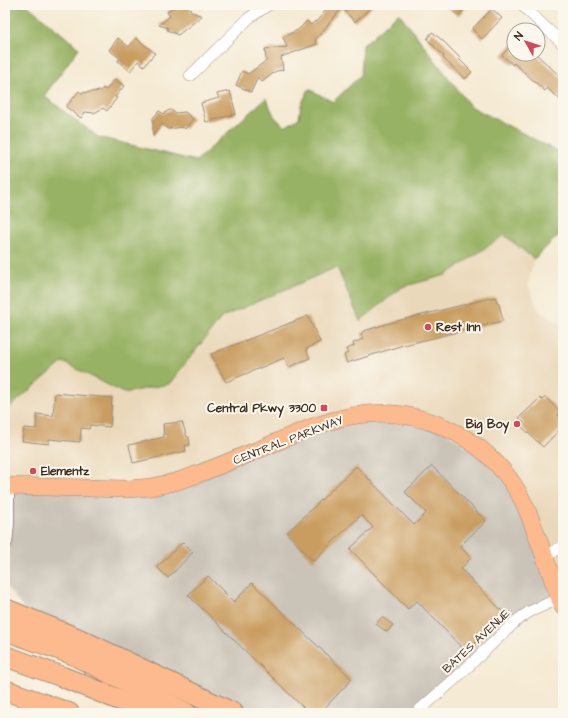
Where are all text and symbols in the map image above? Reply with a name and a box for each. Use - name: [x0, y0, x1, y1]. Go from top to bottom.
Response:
- north arrow: [506, 22, 546, 62]
- text: N: [511, 29, 527, 43]
- place label: Rest Inn: [436, 319, 481, 336]
- marker: Rest Inn: [423, 322, 433, 332]
- place label: Central Pkwy 3300: [207, 400, 316, 418]
- marker: Central Pkwy 3300: [319, 403, 329, 413]
- street label: CENTRAL PARKWAY: [231, 411, 346, 469]
- place label: Big Boy: [466, 416, 509, 435]
- marker: Big Boy: [512, 419, 522, 429]
- place label: Elementz: [41, 463, 90, 480]
- marker: Elementz: [28, 466, 38, 476]
- street label: BATES AVENUE: [439, 605, 514, 677]

